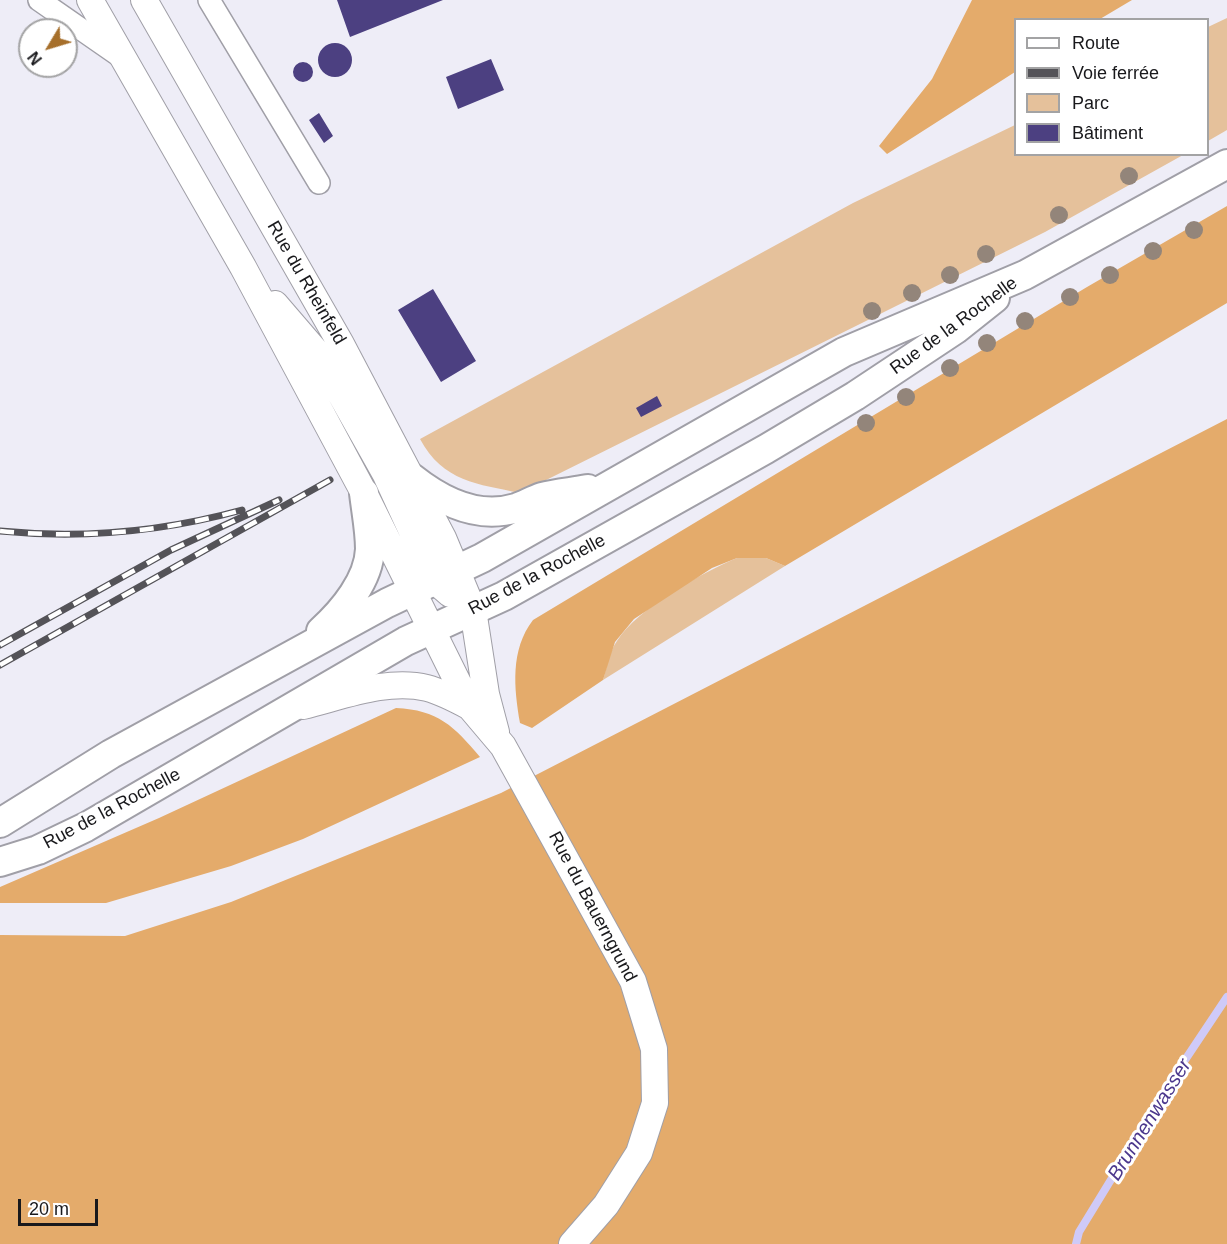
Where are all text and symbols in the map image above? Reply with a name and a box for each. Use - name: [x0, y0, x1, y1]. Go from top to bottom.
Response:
- north arrow: [18, 18, 78, 78]
- legend: [1014, 18, 1209, 156]
- text: Route: [1072, 33, 1120, 53]
- text: N: [25, 48, 45, 68]
- text: Voie ferrée: [1072, 63, 1159, 83]
- text: Parc: [1072, 93, 1109, 113]
- text: Bâtiment: [1072, 123, 1143, 143]
- street label: Rue du Rheinfeld: [262, 217, 350, 349]
- street label: Rue de la Rochelle: [886, 273, 1022, 379]
- street label: Rue de la Rochelle: [465, 530, 609, 620]
- street label: Rue de la Rochelle: [40, 764, 184, 854]
- street label: Rue du Bauerngrund: [543, 828, 641, 986]
- water label: Brunnenwasser: [1103, 1055, 1197, 1185]
- scale bar: [21, 1187, 100, 1225]
- text: 20 m: [29, 1199, 69, 1219]

